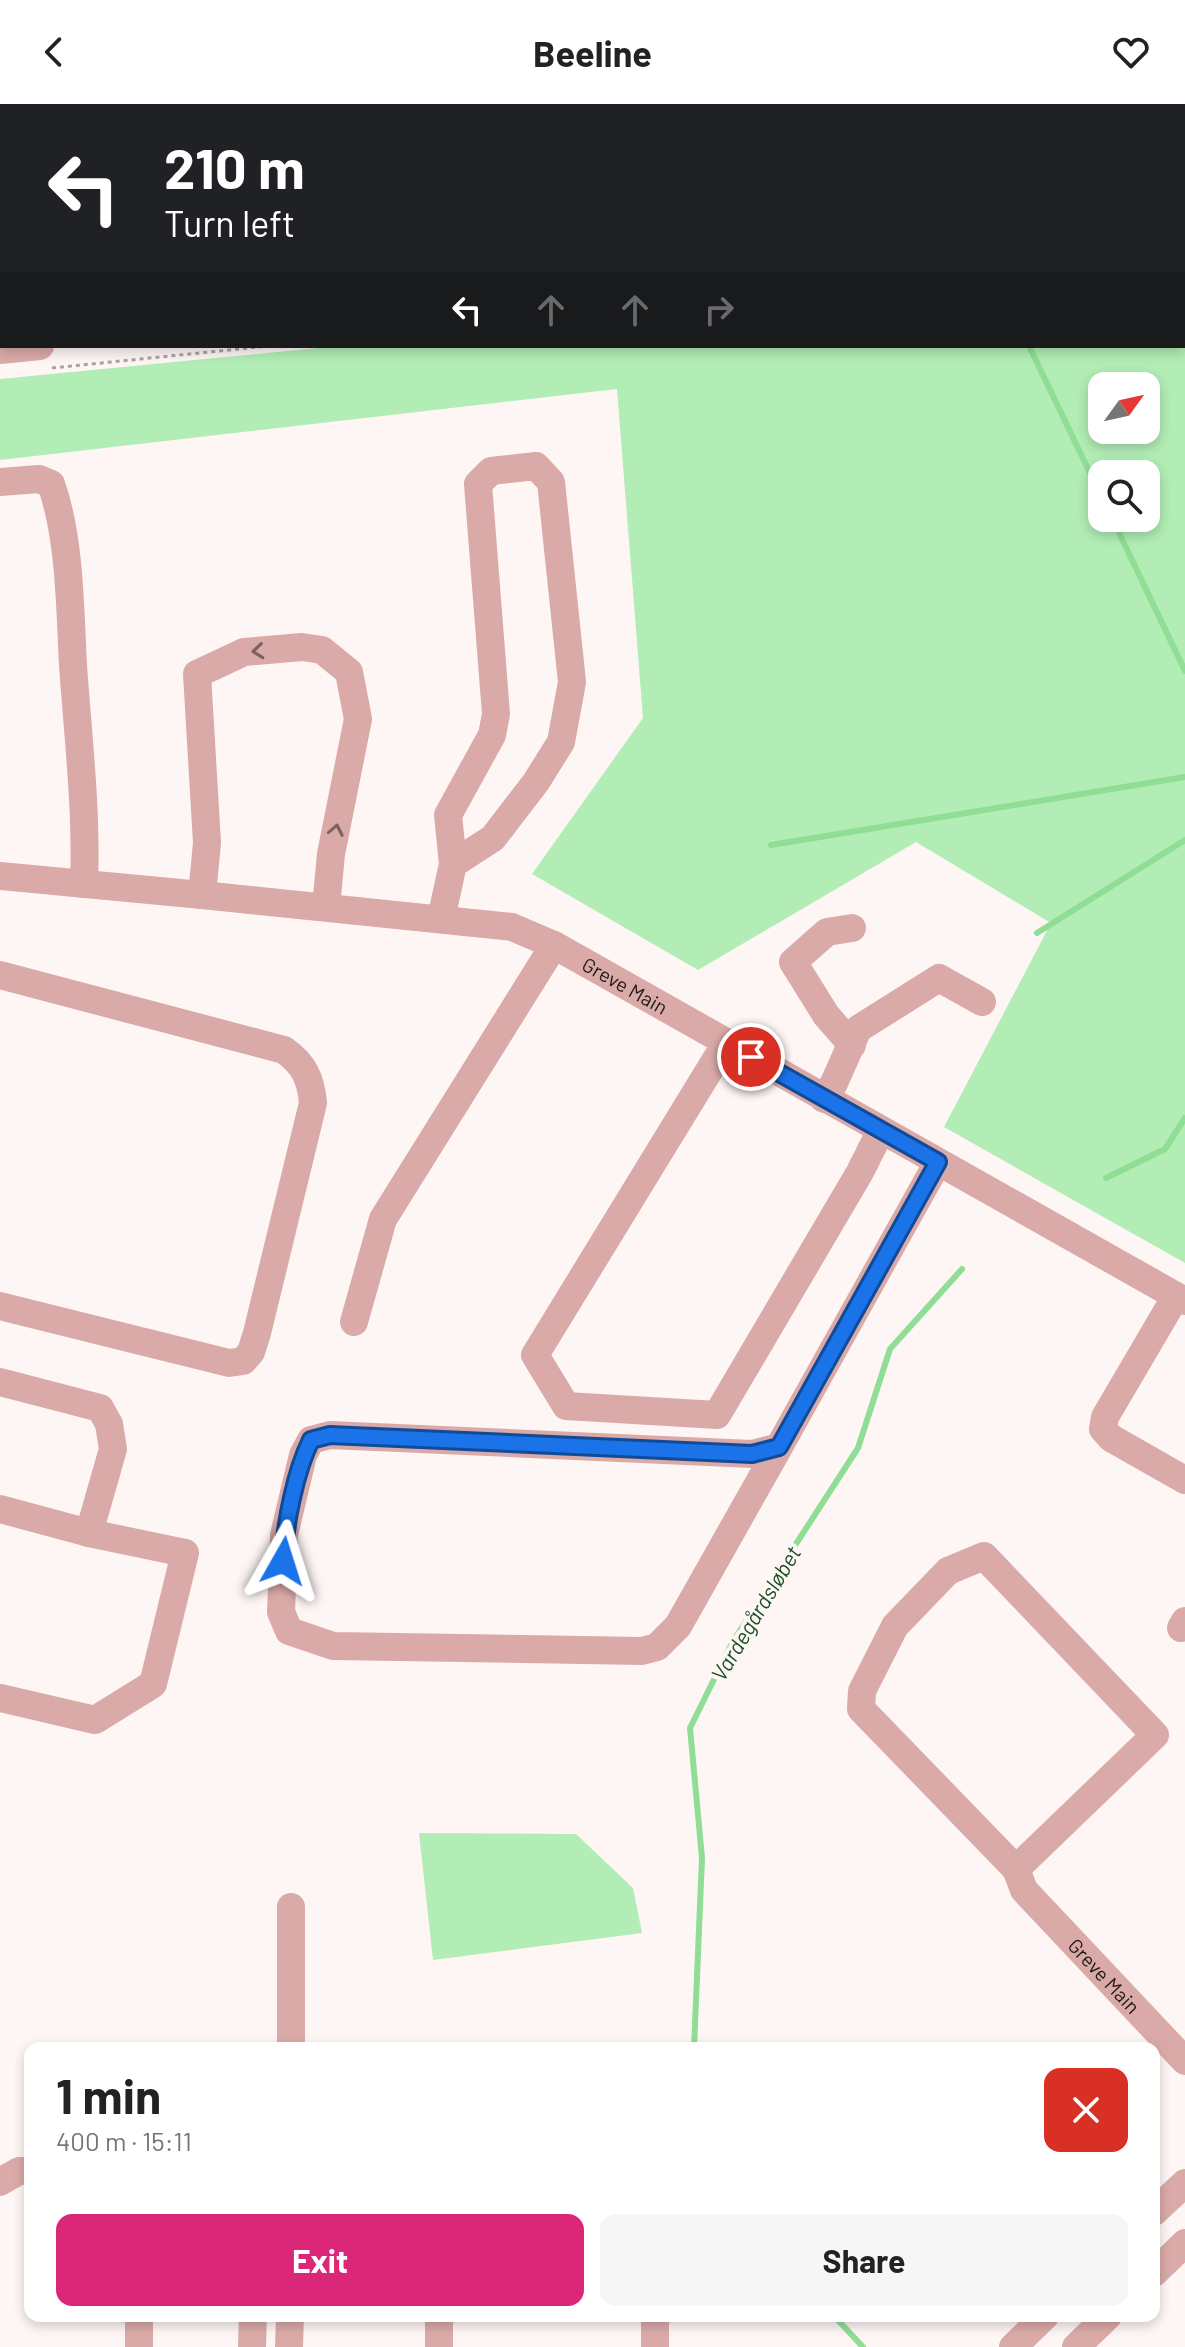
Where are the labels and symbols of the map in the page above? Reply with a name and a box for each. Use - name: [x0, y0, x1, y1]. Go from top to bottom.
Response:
- north arrow: [1088, 372, 1160, 444]
- one-way arrow: [251, 642, 264, 659]
- one-way arrow: [327, 824, 344, 837]
- street label: Greve Main: [578, 952, 672, 1019]
- pin: [717, 1023, 785, 1091]
- position arrow: [241, 1519, 325, 1603]
- water label: Vardegårdsløbet: [705, 1541, 806, 1685]
- street label: Greve Main: [1064, 1933, 1146, 2018]

